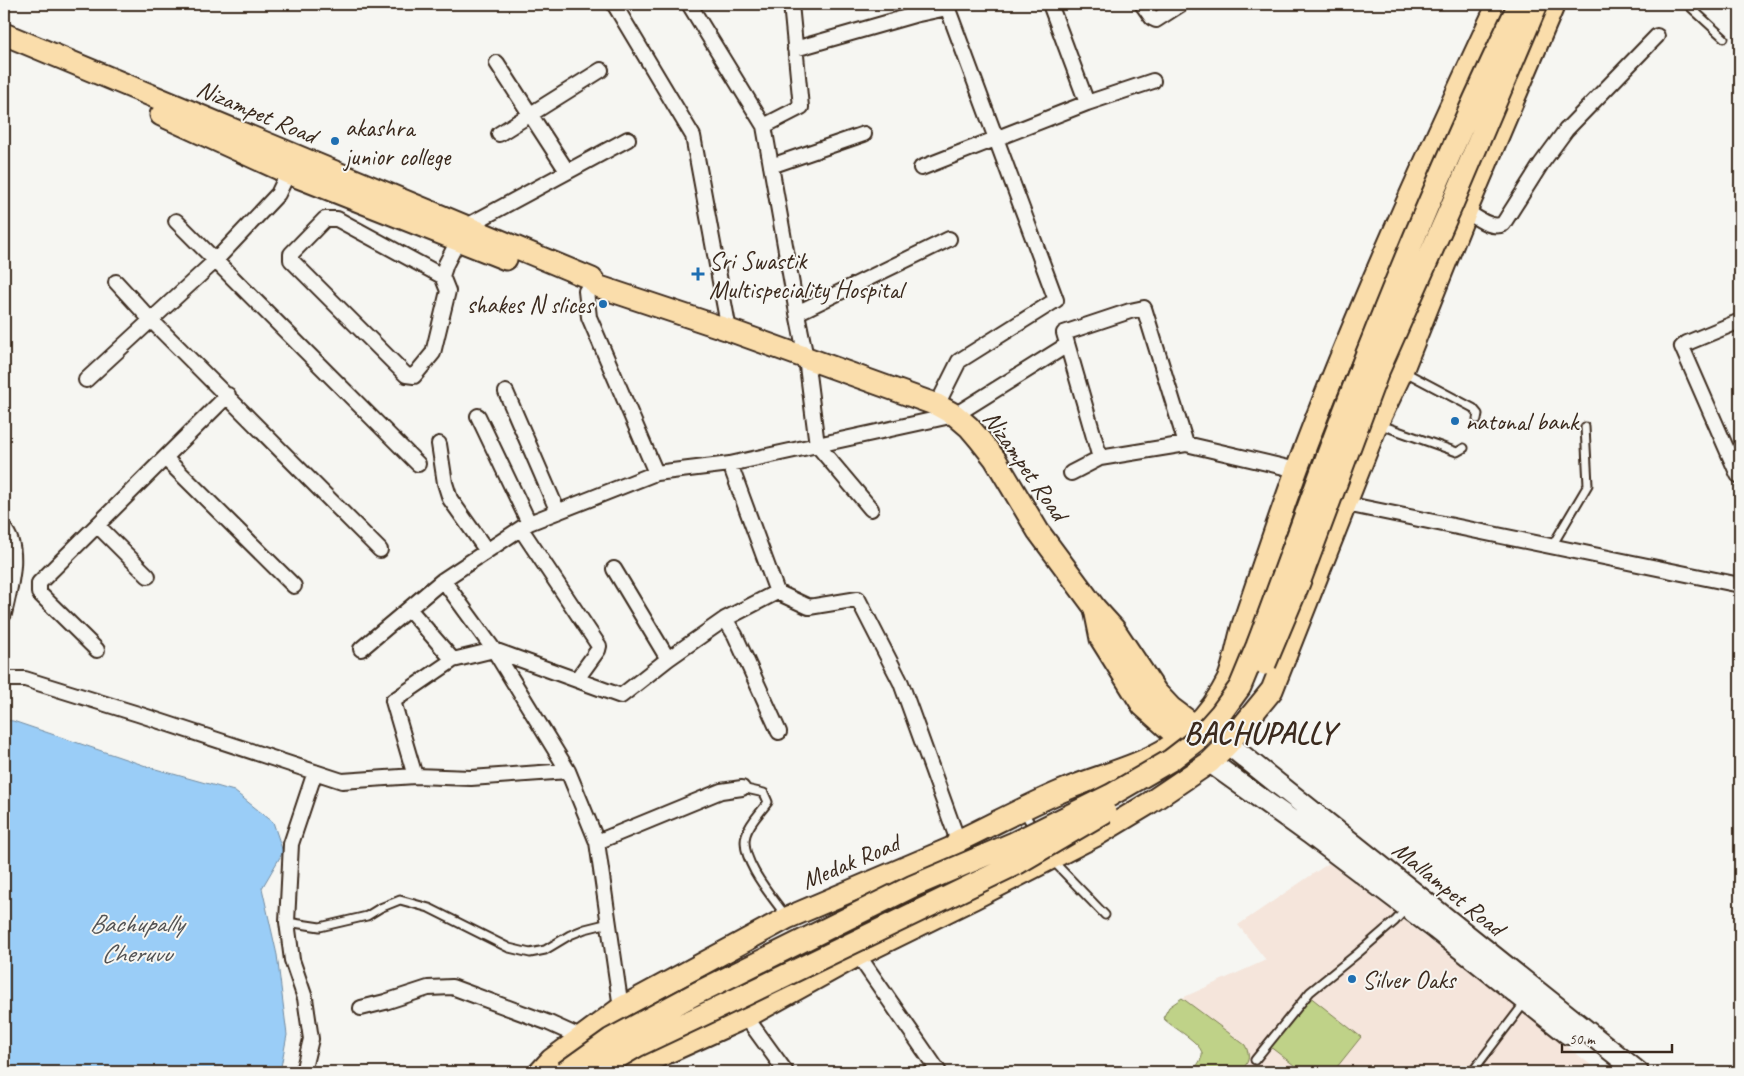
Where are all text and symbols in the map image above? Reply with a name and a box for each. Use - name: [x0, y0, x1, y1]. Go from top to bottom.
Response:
- street label: Nizampet Road: [192, 72, 325, 153]
- place label: akashra junior college: [343, 112, 452, 173]
- marker: akashra junior college: [329, 135, 341, 147]
- place label: Sri Swastik Multispeciality Hospital: [709, 245, 908, 306]
- marker: Sri Swastik Multispeciality Hospital: [691, 267, 705, 281]
- place label: shakes N slices: [466, 289, 595, 321]
- marker: shakes N slices: [597, 298, 609, 310]
- street label: Nizampet Road: [976, 404, 1077, 530]
- place label: natonal bank: [1465, 406, 1580, 438]
- marker: natonal bank: [1449, 415, 1461, 427]
- district label: BACHUPALLY: [1184, 714, 1341, 752]
- street label: Medak Road: [797, 826, 907, 897]
- street label: Mallampet Road: [1386, 834, 1513, 946]
- water label: Bachupally Cheruvu: [89, 907, 187, 970]
- place label: Silver Oaks: [1362, 964, 1458, 996]
- marker: Silver Oaks: [1346, 973, 1358, 985]
- scale bar: [1562, 1021, 1672, 1053]
- text: 50 m: [1569, 1030, 1596, 1049]

